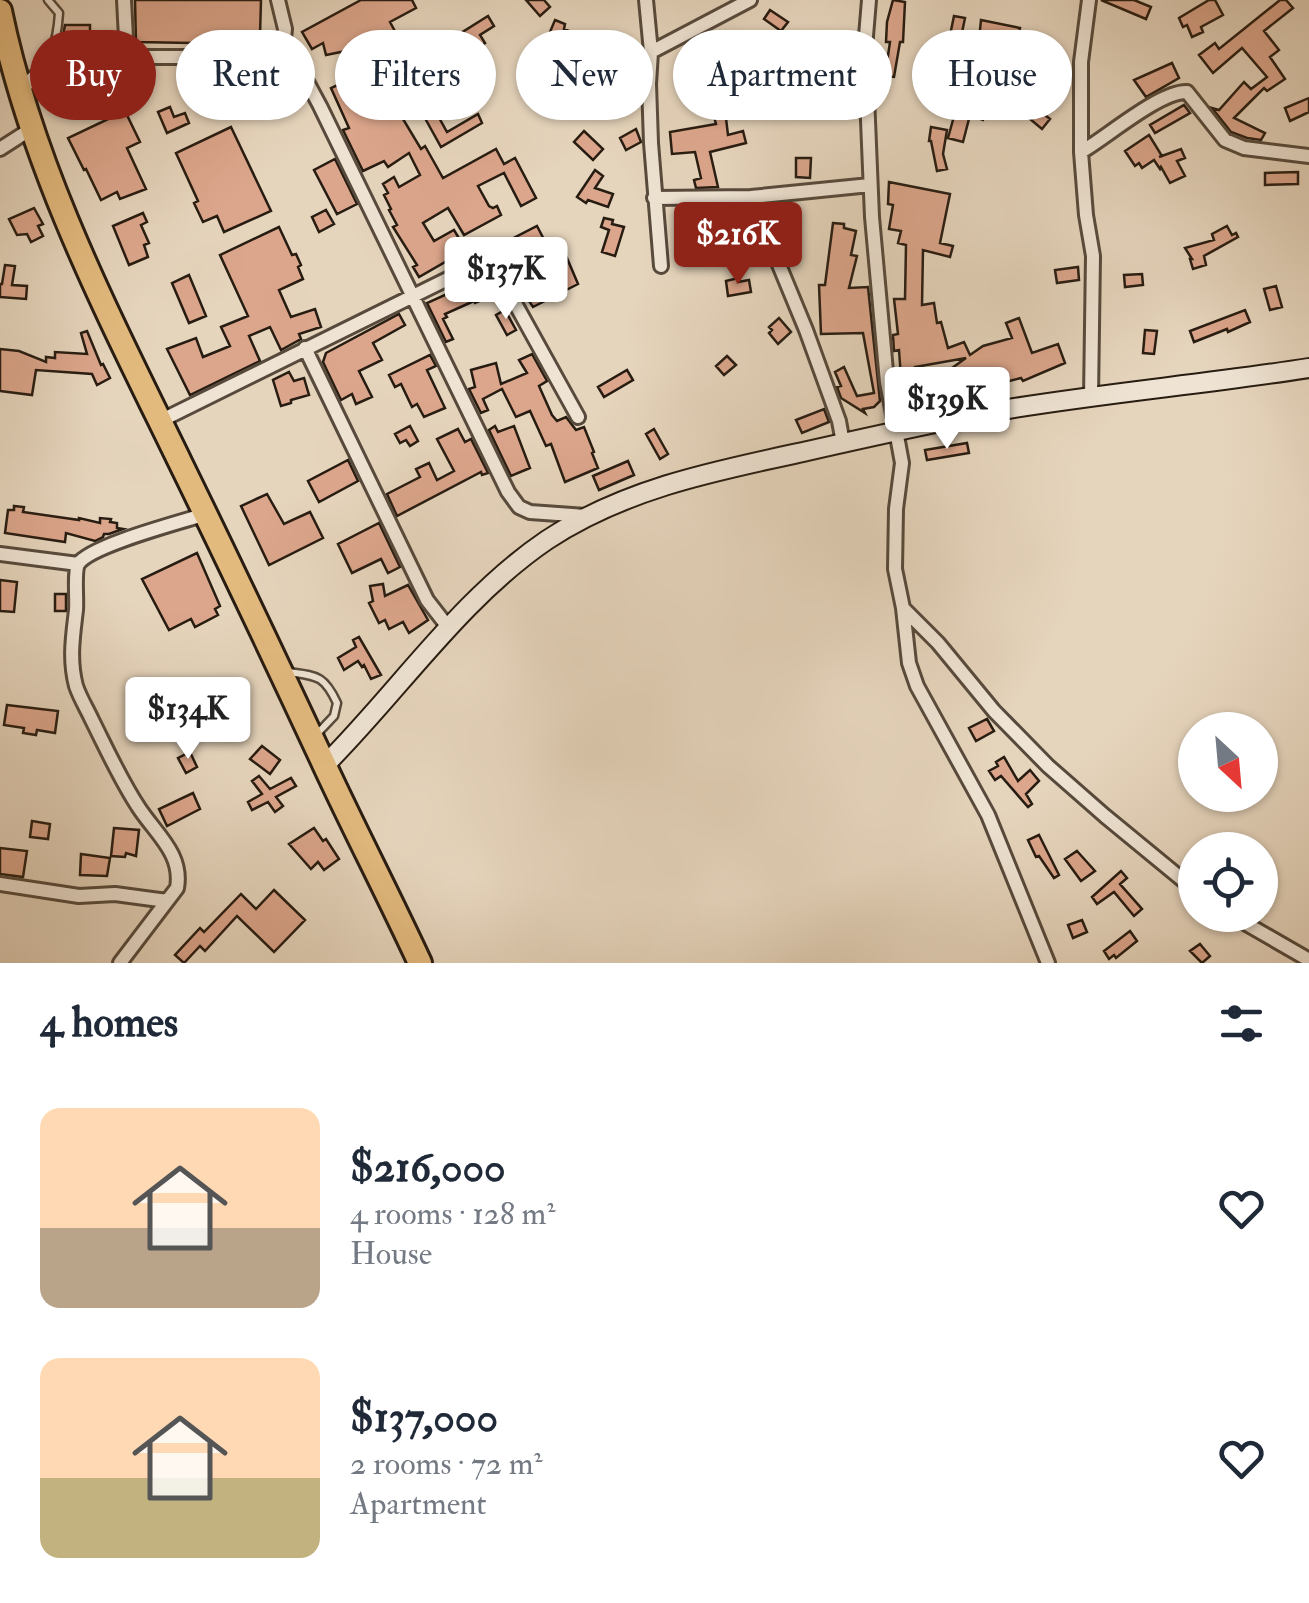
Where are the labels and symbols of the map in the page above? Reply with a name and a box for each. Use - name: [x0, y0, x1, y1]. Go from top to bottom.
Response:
- pin: $216K: [668, 202, 808, 287]
- pin: $137K: [436, 237, 576, 322]
- pin: $139K: [877, 367, 1017, 452]
- pin: $134K: [118, 677, 258, 762]
- north arrow: [1178, 712, 1278, 812]

